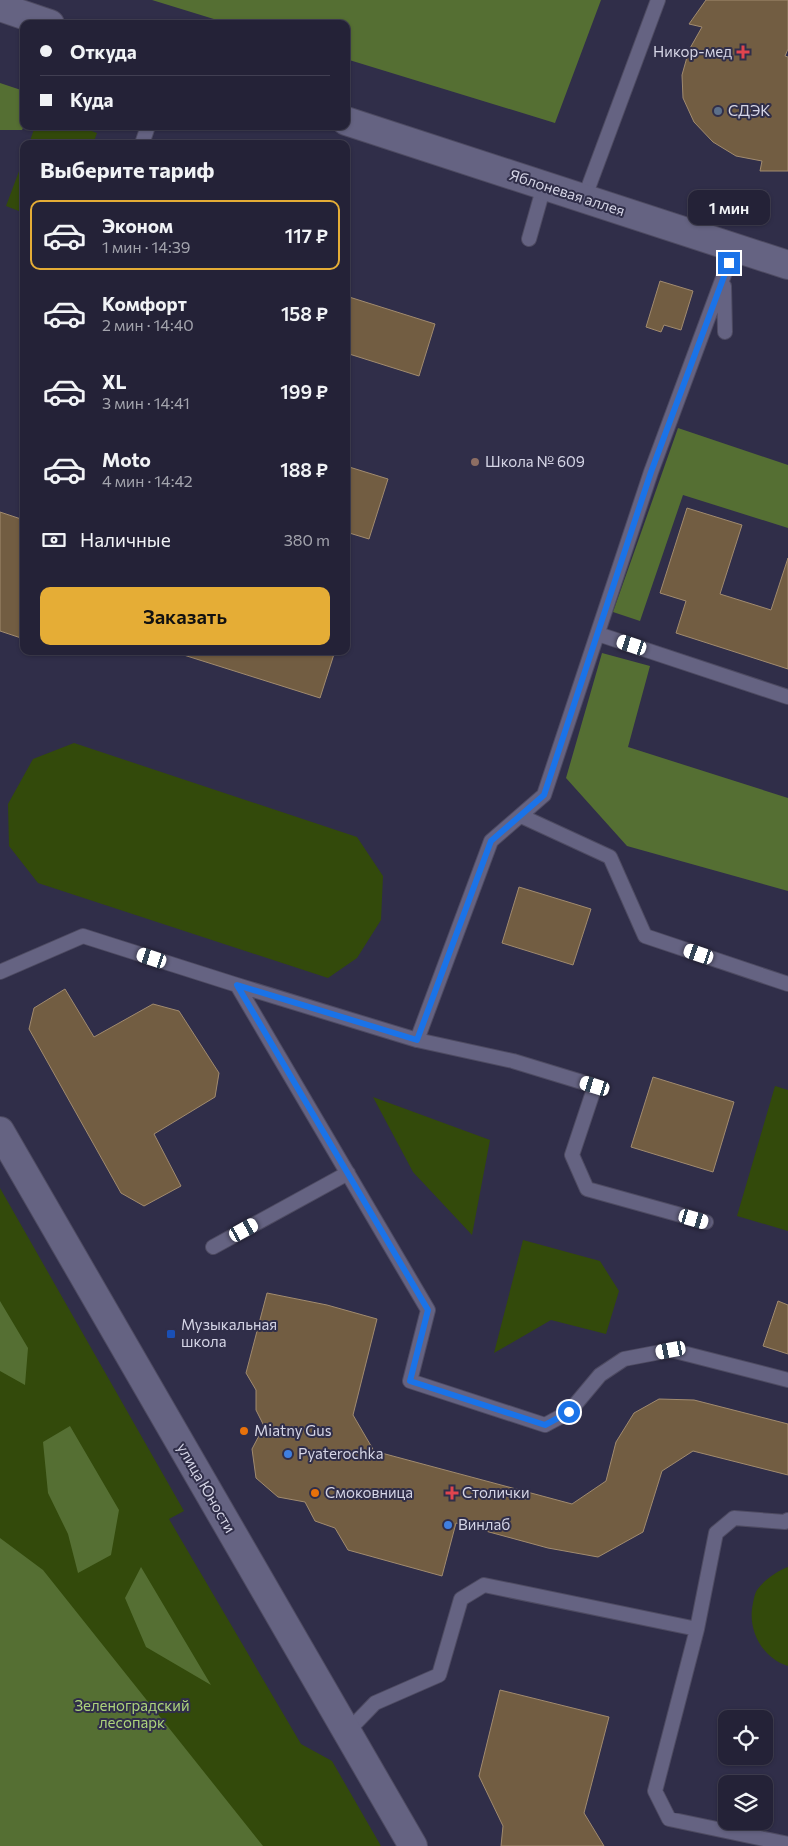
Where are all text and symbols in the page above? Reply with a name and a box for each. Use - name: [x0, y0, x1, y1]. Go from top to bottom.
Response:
- text: Откуда: [70, 40, 137, 63]
- place label: Никор-мед: [653, 42, 732, 60]
- marker: Никор-мед: [736, 45, 750, 59]
- text: Куда: [70, 88, 114, 111]
- place label: СДЭК: [728, 101, 770, 119]
- marker: СДЭК: [712, 105, 724, 117]
- text: Выберите тариф: [40, 156, 214, 183]
- street label: Яблоневая аллея: [507, 165, 627, 219]
- callout: 1 мин: [688, 190, 770, 226]
- text: 1 мин: [709, 198, 749, 217]
- icon: car: [42, 213, 87, 258]
- text: Эконом: [102, 214, 173, 237]
- text: 117 ₽: [285, 224, 328, 247]
- text: 1 мин · 14:39: [102, 237, 191, 256]
- route end: [718, 252, 740, 274]
- icon: car: [42, 291, 87, 336]
- text: Комфорт: [102, 292, 187, 315]
- text: 158 ₽: [281, 302, 328, 325]
- text: 2 мин · 14:40: [102, 315, 194, 334]
- icon: car: [42, 369, 87, 414]
- text: XL: [102, 370, 127, 393]
- text: 199 ₽: [280, 380, 328, 403]
- text: 3 мин · 14:41: [102, 393, 190, 412]
- icon: car: [42, 447, 87, 492]
- text: Moto: [102, 448, 151, 471]
- place label: Школа № 609: [485, 452, 585, 470]
- marker: Школа № 609: [469, 456, 481, 468]
- text: 188 ₽: [280, 458, 328, 481]
- text: 4 мин · 14:42: [102, 471, 193, 490]
- icon: cash: [40, 526, 68, 554]
- text: Наличные: [80, 528, 171, 551]
- text: 380 m: [284, 530, 330, 549]
- button: Заказать: [40, 587, 330, 645]
- car: [615, 633, 648, 657]
- car: [682, 942, 715, 966]
- car: [135, 946, 168, 970]
- car: [578, 1074, 611, 1098]
- car: [677, 1208, 710, 1230]
- car: [227, 1216, 260, 1244]
- place label: Музыкальная школа: [181, 1315, 277, 1350]
- marker: Музыкальная школа: [165, 1328, 177, 1340]
- car: [654, 1340, 687, 1360]
- route start: [558, 1401, 580, 1423]
- place label: Miatny Gus: [254, 1421, 332, 1439]
- marker: Miatny Gus: [238, 1425, 250, 1437]
- street label: улица Юности: [174, 1439, 240, 1536]
- place label: Pyaterochka: [298, 1444, 384, 1462]
- marker: Pyaterochka: [282, 1448, 294, 1460]
- place label: Смоковница: [325, 1483, 413, 1501]
- place label: Столички: [462, 1483, 530, 1501]
- marker: Смоковница: [309, 1487, 321, 1499]
- marker: Столички: [446, 1487, 458, 1499]
- place label: Винлаб: [458, 1515, 510, 1533]
- marker: Винлаб: [442, 1519, 454, 1531]
- park label: Зеленоградский лесопарк: [74, 1696, 190, 1731]
- map controls: [718, 1710, 773, 1830]
- button: locate: [718, 1710, 773, 1765]
- button: layers: [718, 1775, 773, 1830]

